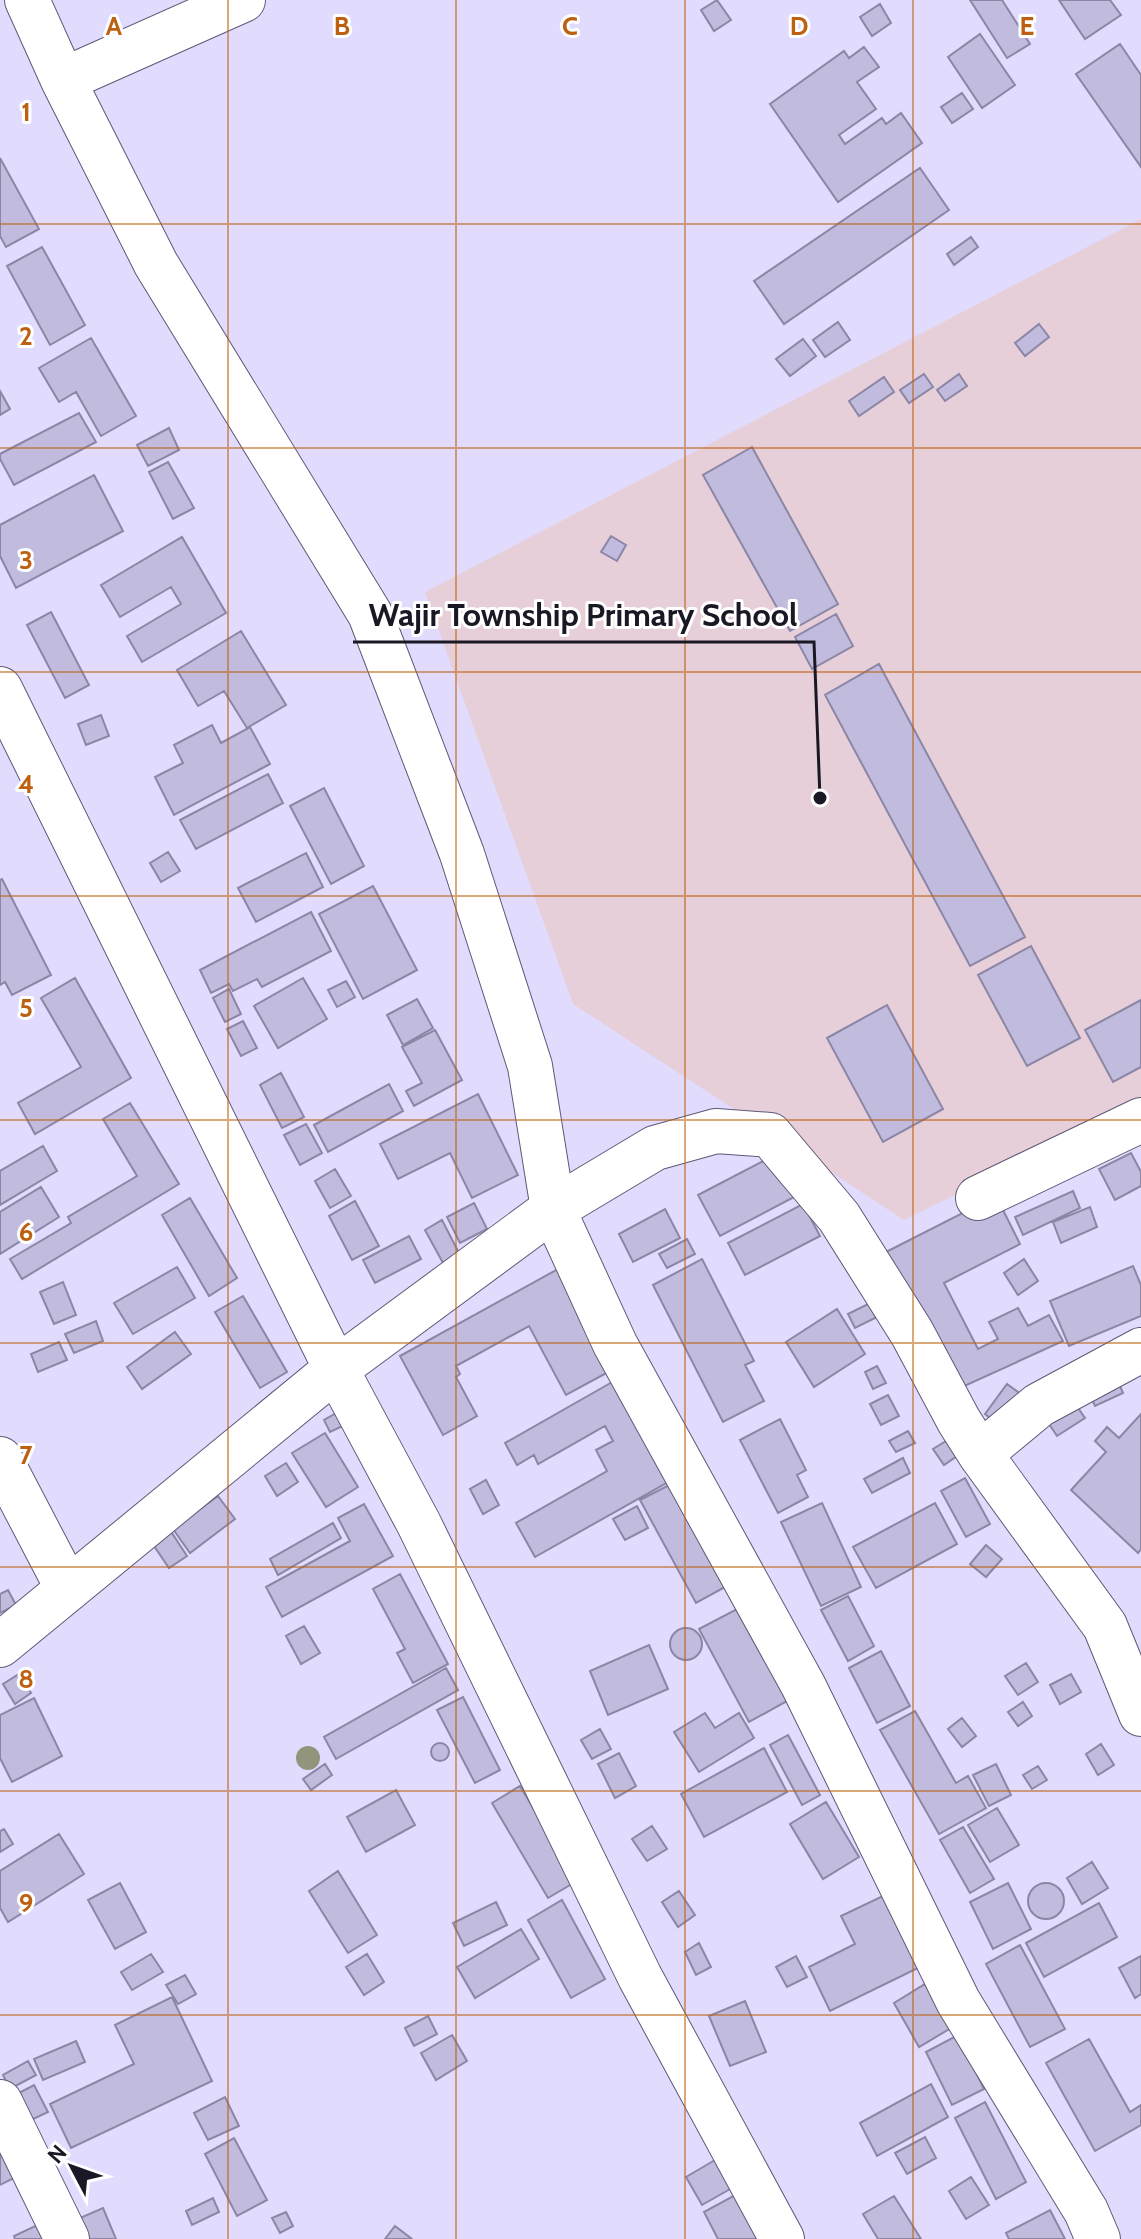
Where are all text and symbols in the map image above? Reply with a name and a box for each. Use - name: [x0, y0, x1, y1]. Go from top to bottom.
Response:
- text: A: [106, 10, 123, 42]
- text: B: [334, 10, 350, 42]
- text: C: [562, 10, 578, 42]
- text: D: [790, 10, 808, 42]
- text: E: [1020, 10, 1034, 42]
- text: 1: [21, 96, 31, 128]
- text: 2: [19, 320, 33, 352]
- text: 3: [19, 544, 33, 576]
- callout: Wajir Township Primary School: [353, 586, 814, 642]
- text: Wajir Township Primary School: [369, 595, 797, 634]
- text: 4: [18, 768, 34, 800]
- text: 5: [19, 992, 33, 1024]
- text: 6: [19, 1216, 33, 1248]
- text: 7: [19, 1439, 33, 1471]
- text: 8: [18, 1663, 34, 1695]
- text: 9: [19, 1887, 33, 1919]
- north arrow: [32, 2127, 112, 2207]
- text: N: [42, 2139, 73, 2169]

